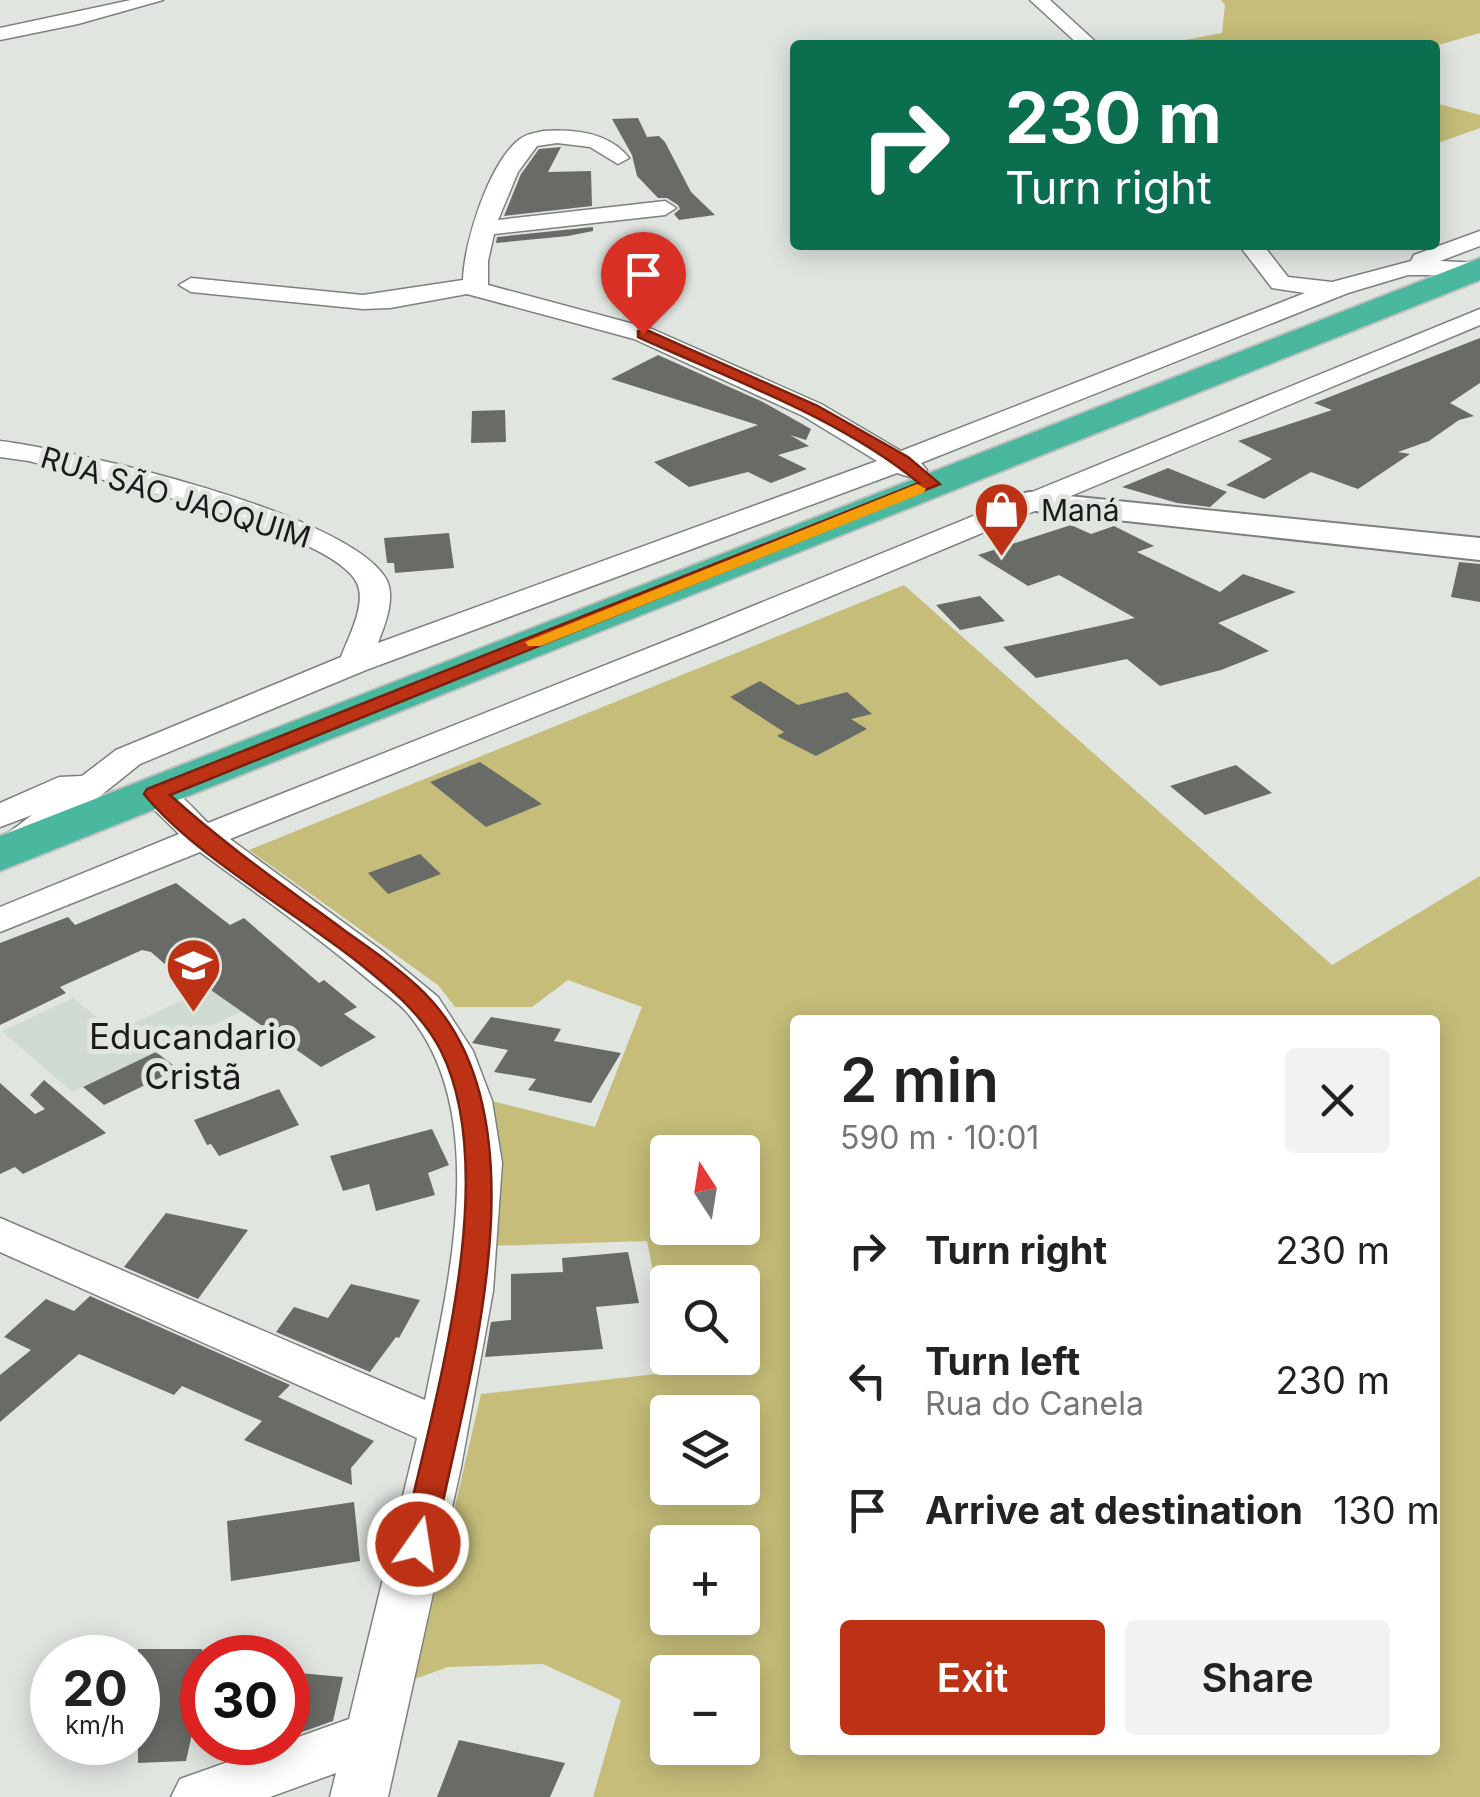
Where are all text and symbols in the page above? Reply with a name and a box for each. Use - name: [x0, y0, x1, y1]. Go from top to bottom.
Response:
- text: 230 m: [1005, 75, 1222, 160]
- icon: right: [840, 80, 970, 210]
- text: Turn right: [1005, 160, 1212, 215]
- pin: [601, 232, 686, 335]
- icon: arrive: [616, 247, 671, 302]
- street label: RUA SÃO JAOQUIM: [37, 439, 315, 555]
- shop icon: Maná: [972, 480, 1032, 559]
- place label: Maná: [1041, 492, 1120, 528]
- school or university icon: Educandario Cristã: [163, 935, 223, 1014]
- place label: Educandario Cristã: [89, 1015, 297, 1097]
- text: 2 min: [840, 1044, 999, 1116]
- button: close: [1285, 1048, 1390, 1153]
- text: 590 m · 10:01: [840, 1118, 1039, 1157]
- north arrow: [650, 1135, 760, 1245]
- map controls: [650, 1135, 760, 1765]
- icon: right: [840, 1223, 895, 1278]
- text: Turn right: [925, 1227, 1107, 1273]
- text: 230 m: [1275, 1227, 1390, 1273]
- button: search: [650, 1265, 760, 1375]
- text: Turn left: [925, 1338, 1080, 1384]
- icon: left: [840, 1353, 895, 1408]
- text: 230 m: [1275, 1357, 1390, 1403]
- text: Rua do Canela: [925, 1384, 1144, 1423]
- button: layers: [650, 1395, 760, 1505]
- icon: arrive: [840, 1483, 895, 1538]
- text: Arrive at destination: [925, 1487, 1303, 1533]
- text: 130 m: [1333, 1487, 1440, 1533]
- position arrow: [366, 1492, 470, 1596]
- button: +: [650, 1525, 760, 1635]
- button: Exit: [840, 1620, 1105, 1735]
- button: Share: [1125, 1620, 1390, 1735]
- speed limit sign: 30: [180, 1635, 310, 1765]
- button: −: [650, 1655, 760, 1765]
- text: 20: [62, 1658, 128, 1718]
- text: km/h: [65, 1710, 125, 1740]

